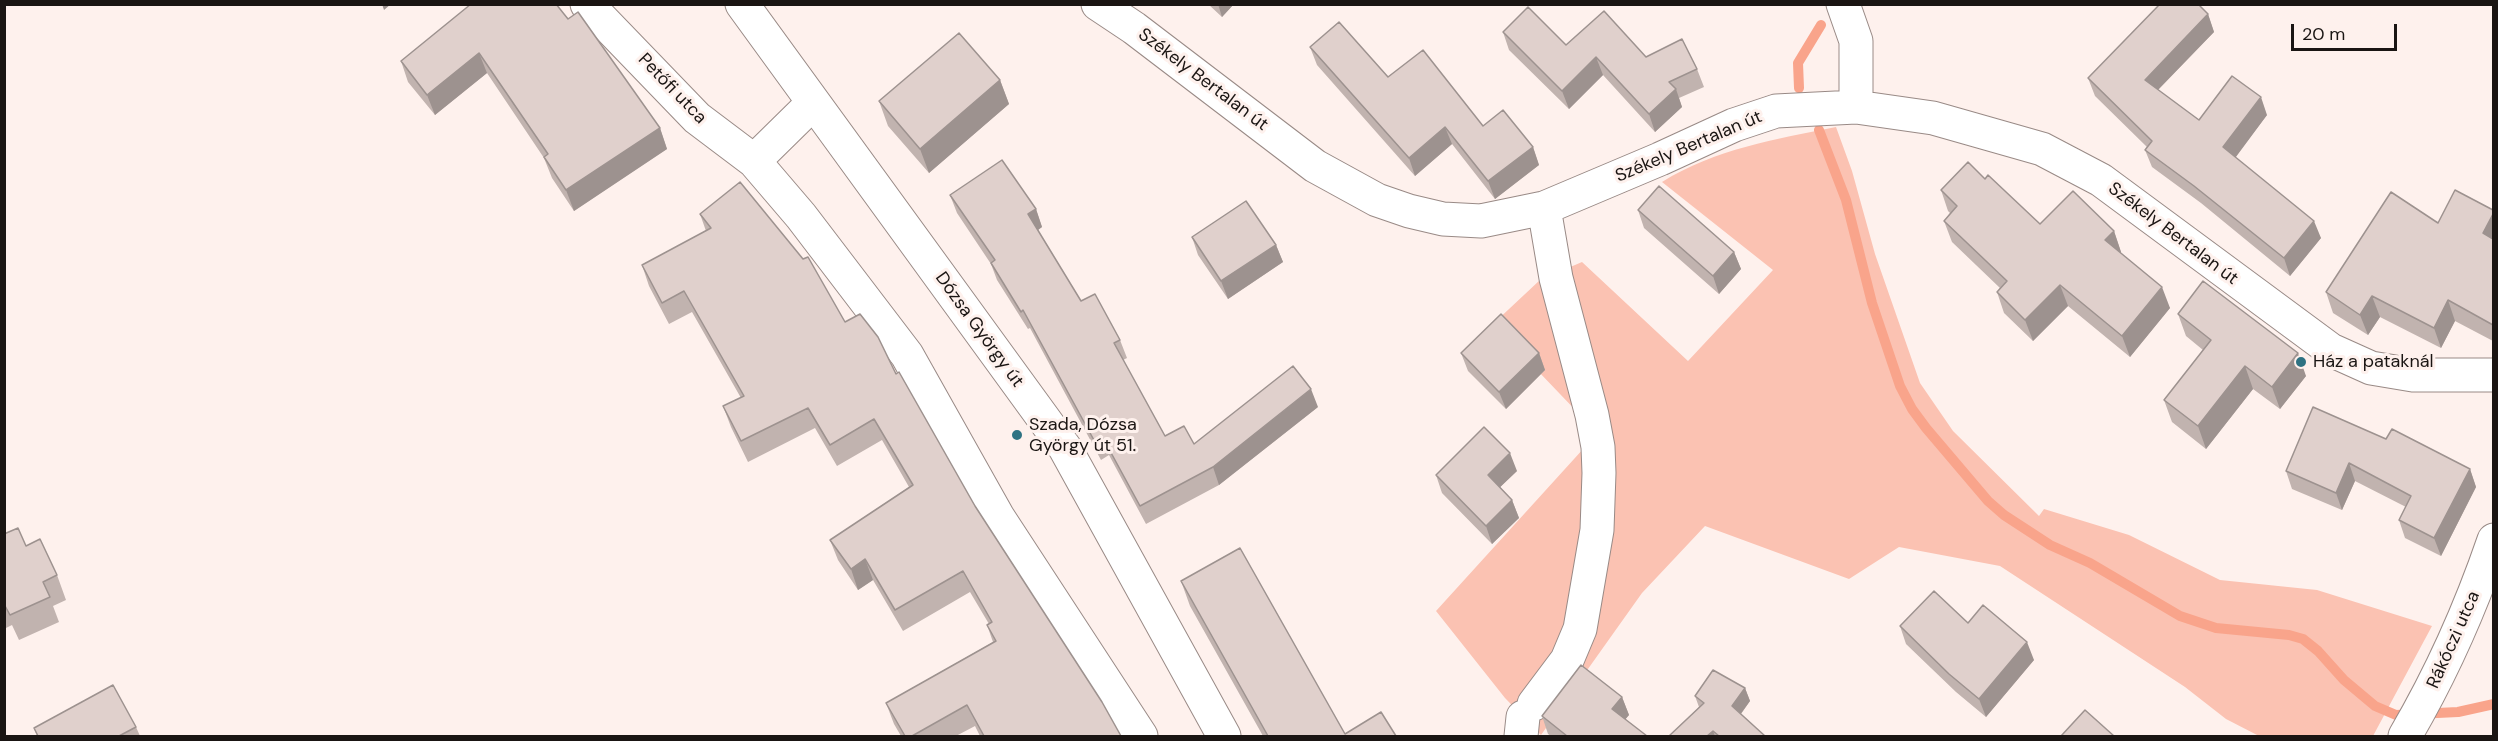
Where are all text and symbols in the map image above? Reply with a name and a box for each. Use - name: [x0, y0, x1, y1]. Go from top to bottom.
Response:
- scale bar: [2294, 12, 2400, 50]
- text: 20 m: [2302, 22, 2345, 46]
- street label: Székely Bertalan út: [1134, 24, 1272, 136]
- street label: Petőfi utca: [633, 49, 711, 129]
- street label: Székely Bertalan út: [1612, 106, 1766, 188]
- street label: Székely Bertalan út: [2104, 178, 2242, 290]
- street label: Dózsa György út: [930, 268, 1028, 392]
- place label: Ház a pataknál: [2313, 351, 2434, 373]
- marker: Ház a pataknál: [2294, 355, 2308, 369]
- place label: Szada, Dózsa György út 51.: [1029, 414, 1137, 456]
- marker: Szada, Dózsa György út 51.: [1010, 428, 1024, 442]
- street label: Rákóczi utca: [2423, 588, 2485, 692]

